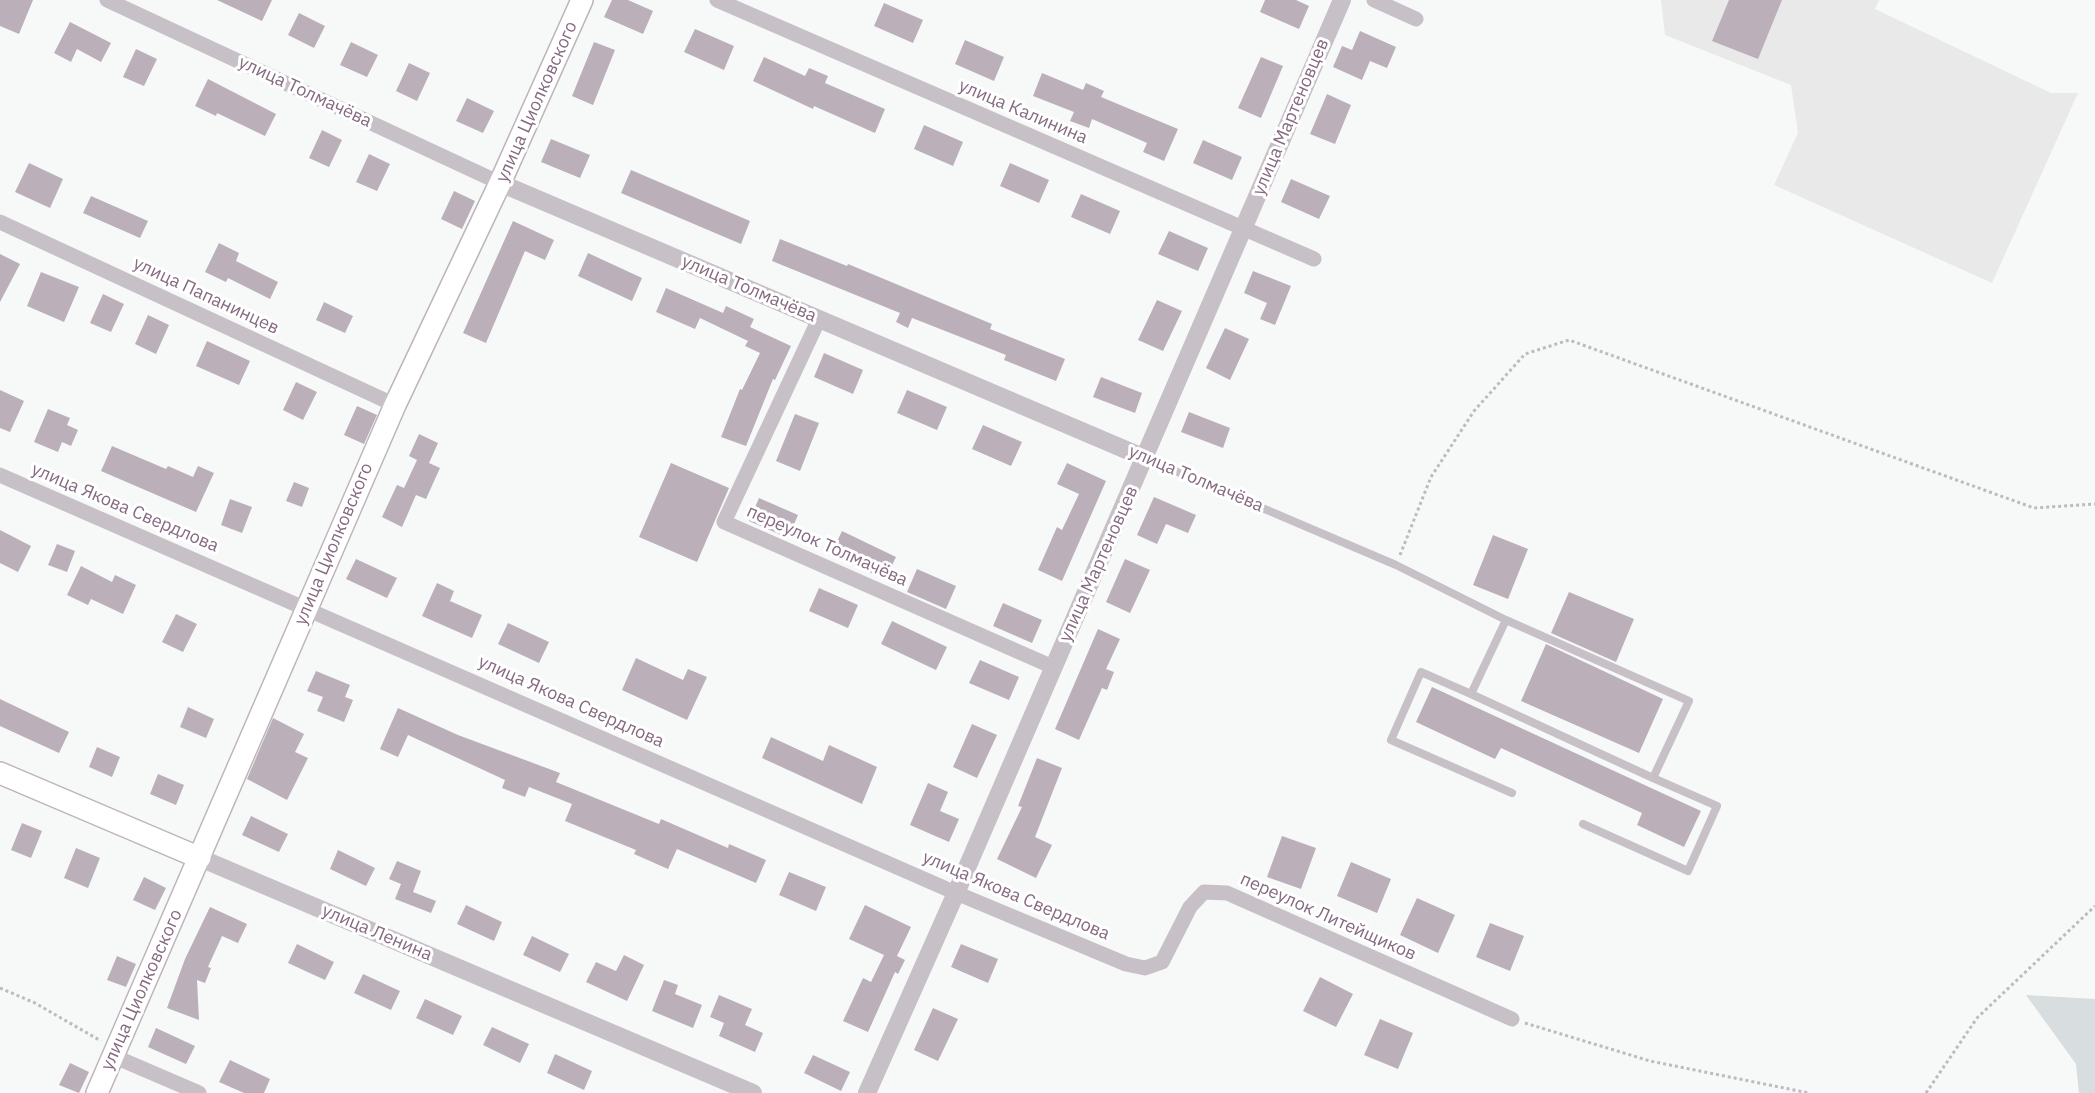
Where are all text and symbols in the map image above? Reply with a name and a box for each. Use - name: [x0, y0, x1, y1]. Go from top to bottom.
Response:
- street label: улица Циолковского: [492, 18, 582, 186]
- street label: улица Мартеновцев: [1248, 35, 1334, 199]
- street label: улица Толмачёва: [235, 52, 375, 132]
- street label: улица Калинина: [955, 75, 1091, 149]
- street label: улица Толмачёва: [678, 251, 820, 327]
- street label: улица Папанинцев: [130, 253, 282, 339]
- street label: улица Толмачёва: [1125, 441, 1267, 517]
- street label: улица Якова Свердлова: [28, 459, 222, 557]
- street label: улица Циолковского: [290, 460, 378, 628]
- street label: улица Мартеновцев: [1055, 483, 1143, 645]
- street label: переулок Толмачёва: [743, 501, 911, 591]
- street label: улица Якова Свердлова: [475, 651, 667, 753]
- street label: улица Якова Свердлова: [919, 847, 1113, 945]
- street label: переулок Литейщиков: [1237, 868, 1419, 966]
- street label: улица Ленина: [319, 900, 435, 966]
- street label: улица Циолковского: [97, 906, 187, 1074]

